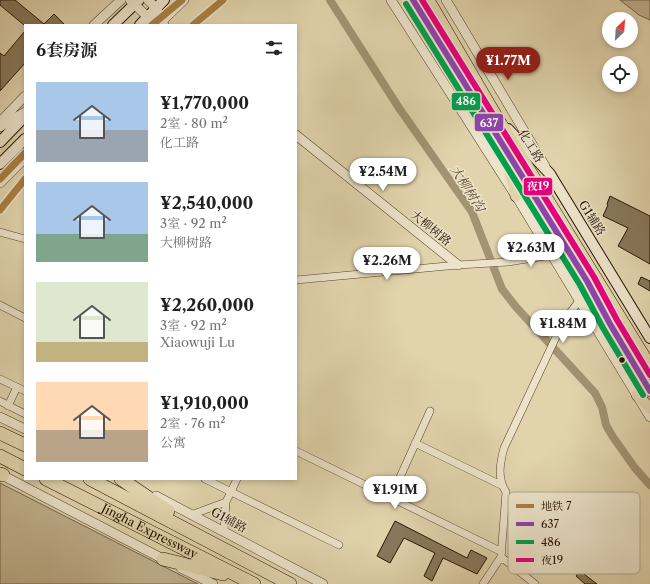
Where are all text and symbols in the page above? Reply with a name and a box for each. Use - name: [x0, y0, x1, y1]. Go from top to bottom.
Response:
- north arrow: [602, 12, 638, 48]
- map controls: [602, 12, 638, 92]
- icon: filters: [263, 37, 285, 59]
- text: 6套房源: [36, 40, 97, 60]
- pin: ¥1.77M: [475, 47, 541, 81]
- text: ¥1.77M: [485, 52, 531, 68]
- button: locate: [602, 56, 638, 92]
- line badge: 486: [451, 92, 481, 111]
- text: ¥1,770,000: [160, 93, 249, 113]
- text: 486: [456, 94, 476, 108]
- icon: home: [68, 98, 116, 146]
- line badge: 637: [474, 113, 504, 132]
- text: 2室 · 80 m²: [160, 115, 228, 131]
- text: 637: [480, 116, 499, 130]
- street label: 化工路: [516, 126, 547, 165]
- text: 化工路: [160, 134, 199, 150]
- pin: ¥2.54M: [350, 158, 416, 192]
- water label: 大柳树沟: [447, 162, 490, 216]
- text: ¥2.54M: [359, 163, 407, 179]
- line badge: 夜19: [523, 177, 553, 196]
- text: 夜19: [527, 179, 550, 193]
- text: ¥2,540,000: [160, 193, 253, 213]
- street label: G1辅路: [576, 197, 609, 238]
- icon: home: [68, 198, 116, 246]
- street label: 大柳树路: [408, 207, 455, 249]
- text: 3室 · 92 m²: [160, 215, 227, 231]
- text: 大柳树路: [160, 234, 212, 250]
- pin: ¥2.63M: [498, 234, 564, 268]
- text: ¥2.63M: [506, 239, 556, 255]
- pin: ¥2.26M: [354, 247, 420, 281]
- text: ¥2.26M: [362, 252, 412, 268]
- text: ¥2,260,000: [160, 295, 254, 315]
- icon: home: [68, 298, 116, 346]
- pin: ¥1.84M: [530, 310, 596, 344]
- text: ¥1.84M: [539, 315, 587, 331]
- text: 3室 · 92 m²: [160, 317, 227, 333]
- text: Xiaowuji Lu: [160, 334, 235, 350]
- unlabelled marker: [617, 355, 627, 365]
- text: ¥1,910,000: [160, 393, 249, 413]
- icon: home: [68, 398, 116, 446]
- text: 2室 · 76 m²: [160, 415, 226, 431]
- text: 公寓: [160, 434, 186, 450]
- pin: ¥1.91M: [362, 476, 428, 510]
- text: ¥1.91M: [372, 481, 418, 497]
- legend: [508, 492, 640, 574]
- street label: Jingha Expressway: [97, 499, 201, 561]
- text: 地铁 7: [541, 499, 572, 513]
- street label: G1辅路: [209, 504, 250, 535]
- text: 637: [541, 517, 559, 531]
- text: 486: [541, 535, 561, 549]
- text: 夜19: [541, 553, 563, 567]

